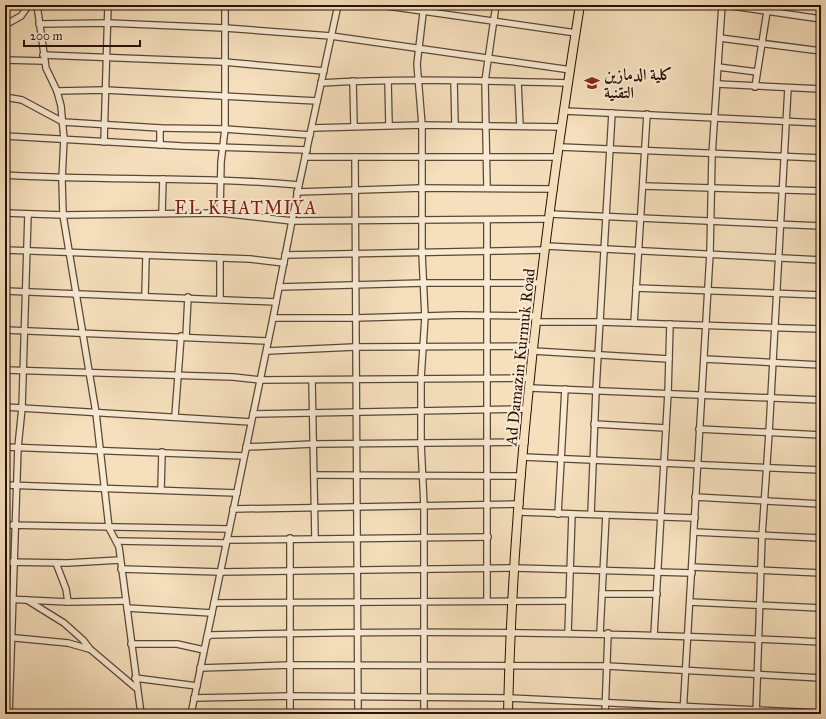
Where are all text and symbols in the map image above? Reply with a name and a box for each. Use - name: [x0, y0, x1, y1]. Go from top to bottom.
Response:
- scale bar: [24, 22, 140, 48]
- text: 200 m: [30, 29, 63, 43]
- place label: كلية الدمازين التقنية: [604, 65, 672, 102]
- school or university icon: كلية الدمازين التقنية: [583, 74, 601, 92]
- district label: EL KHATMIYA: [175, 197, 317, 219]
- street label: Ad Damazin Kurmuk Road: [501, 267, 539, 448]

